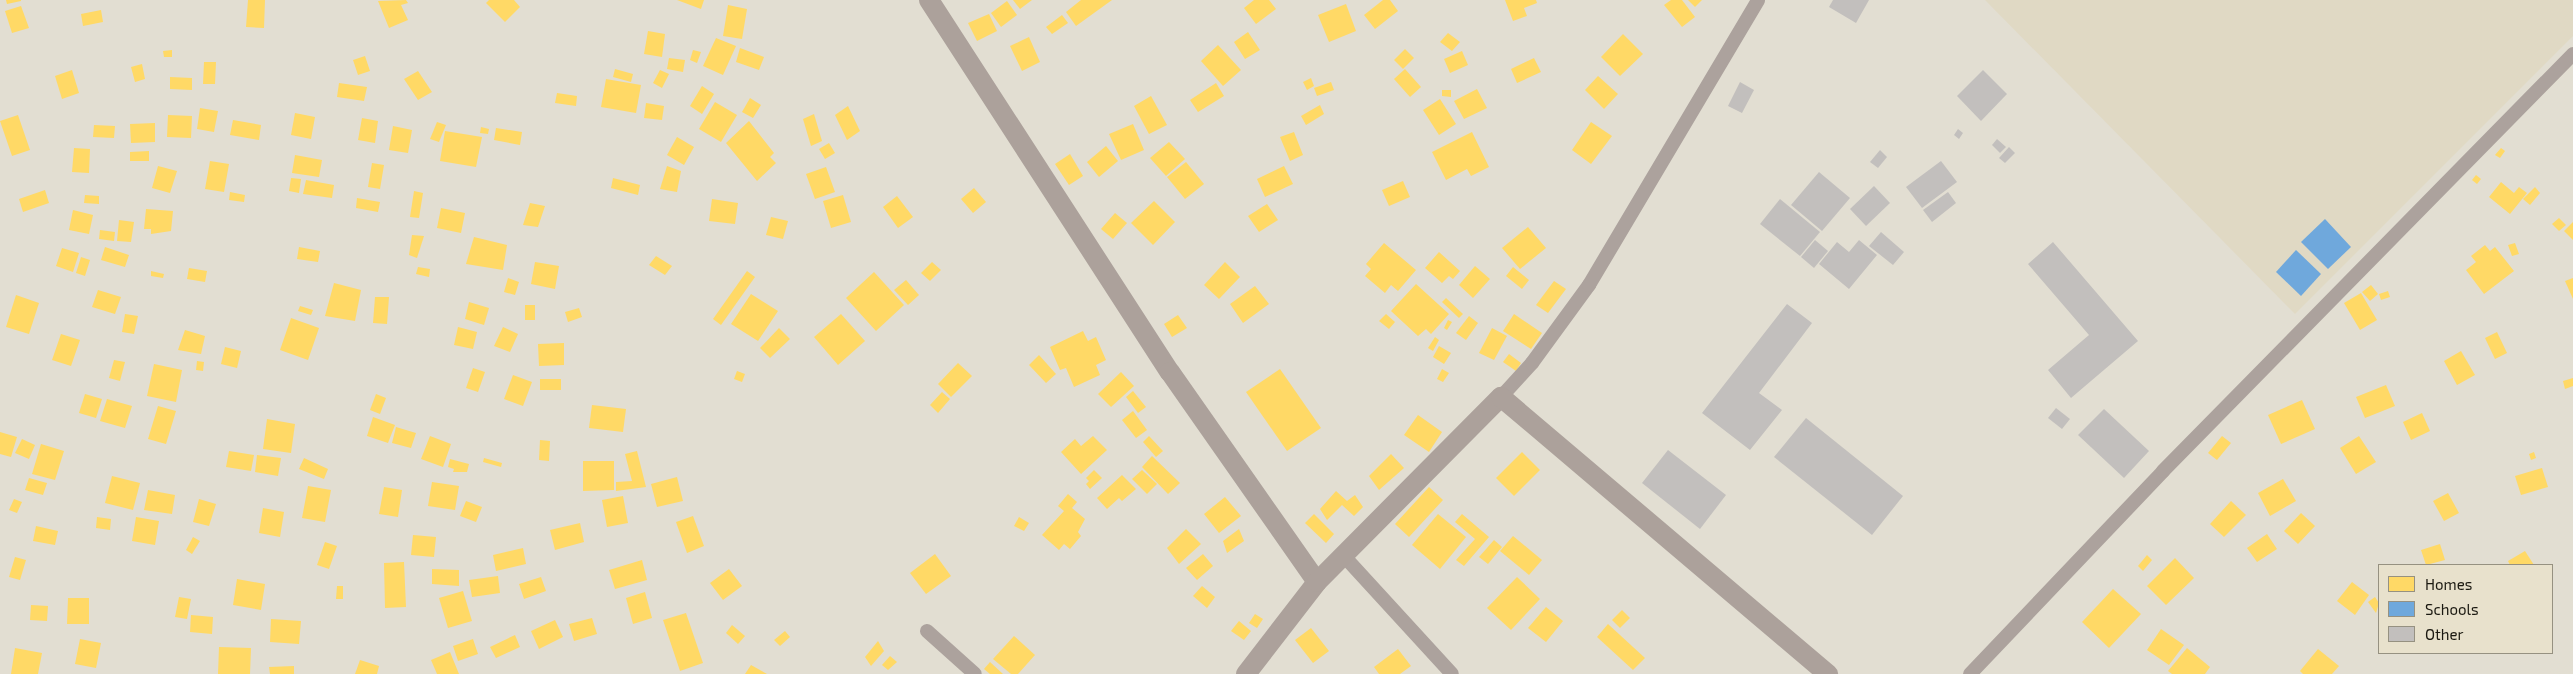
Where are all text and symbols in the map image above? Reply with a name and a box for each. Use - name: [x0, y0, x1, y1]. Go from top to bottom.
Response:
- legend: [2378, 564, 2553, 654]
- text: Homes: [2425, 575, 2472, 593]
- text: Schools: [2425, 600, 2479, 618]
- text: Other: [2425, 625, 2464, 643]

